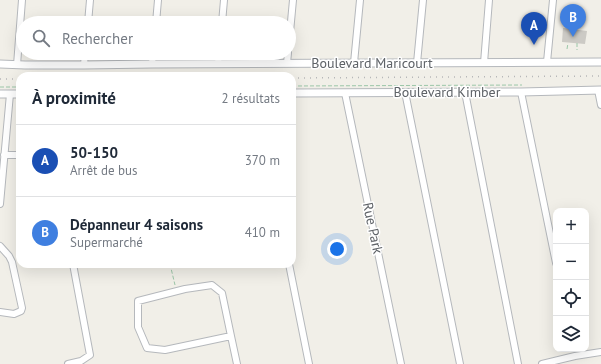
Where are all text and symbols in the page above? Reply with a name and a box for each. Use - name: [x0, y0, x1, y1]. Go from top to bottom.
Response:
- pin: B: [560, 4, 586, 37]
- pin: A: [521, 12, 547, 45]
- search box: [16, 16, 296, 60]
- icon: search: [30, 27, 52, 49]
- text: Rechercher: [62, 29, 133, 48]
- street label: Boulevard Maricourt: [311, 54, 433, 72]
- street label: Boulevard Kimber: [394, 83, 501, 101]
- text: À proximité: [32, 87, 116, 109]
- text: 2 résultats: [221, 90, 280, 107]
- text: 50-150: [70, 143, 118, 162]
- text: A: [41, 152, 49, 169]
- text: 370 m: [245, 152, 280, 169]
- text: Arrêt de bus: [70, 162, 138, 179]
- street label: Rue Park: [359, 201, 387, 256]
- map controls: [553, 208, 589, 352]
- button: +: [553, 208, 589, 244]
- text: Dépanneur 4 saisons: [70, 215, 203, 234]
- text: B: [41, 224, 49, 241]
- text: 410 m: [245, 224, 280, 241]
- text: Supermarché: [70, 234, 143, 251]
- your location: [327, 239, 347, 259]
- button: −: [553, 244, 589, 280]
- button: locate: [553, 280, 589, 316]
- button: layers: [553, 316, 589, 352]

